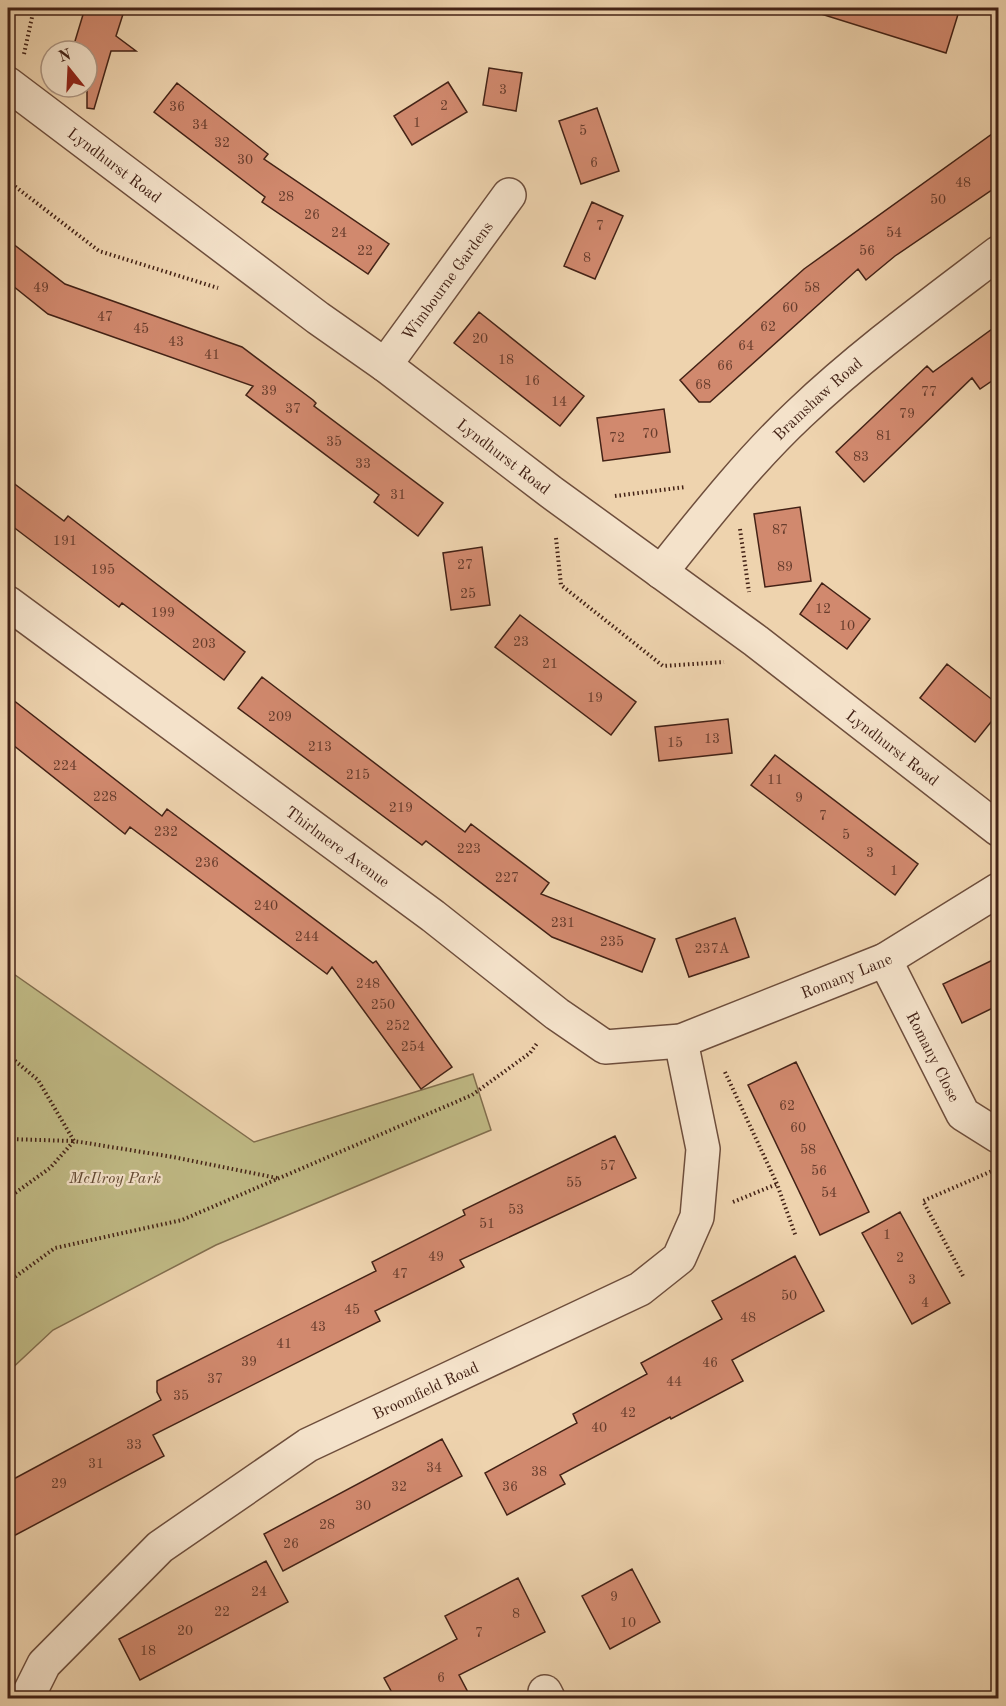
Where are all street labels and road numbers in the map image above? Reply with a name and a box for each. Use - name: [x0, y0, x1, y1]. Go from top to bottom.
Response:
- street label: Lyndhurst Road: [64, 126, 164, 207]
- street label: Wimbourne Gardens: [400, 219, 497, 344]
- street label: Bramshaw Road: [771, 356, 866, 444]
- street label: Lyndhurst Road: [453, 417, 552, 498]
- street label: Lyndhurst Road: [842, 708, 941, 790]
- street label: Thirlmere Avenue: [282, 804, 392, 891]
- street label: Romany Lane: [799, 952, 896, 1003]
- street label: Romany Close: [903, 1009, 962, 1105]
- street label: Broomfield Road: [371, 1360, 481, 1423]

